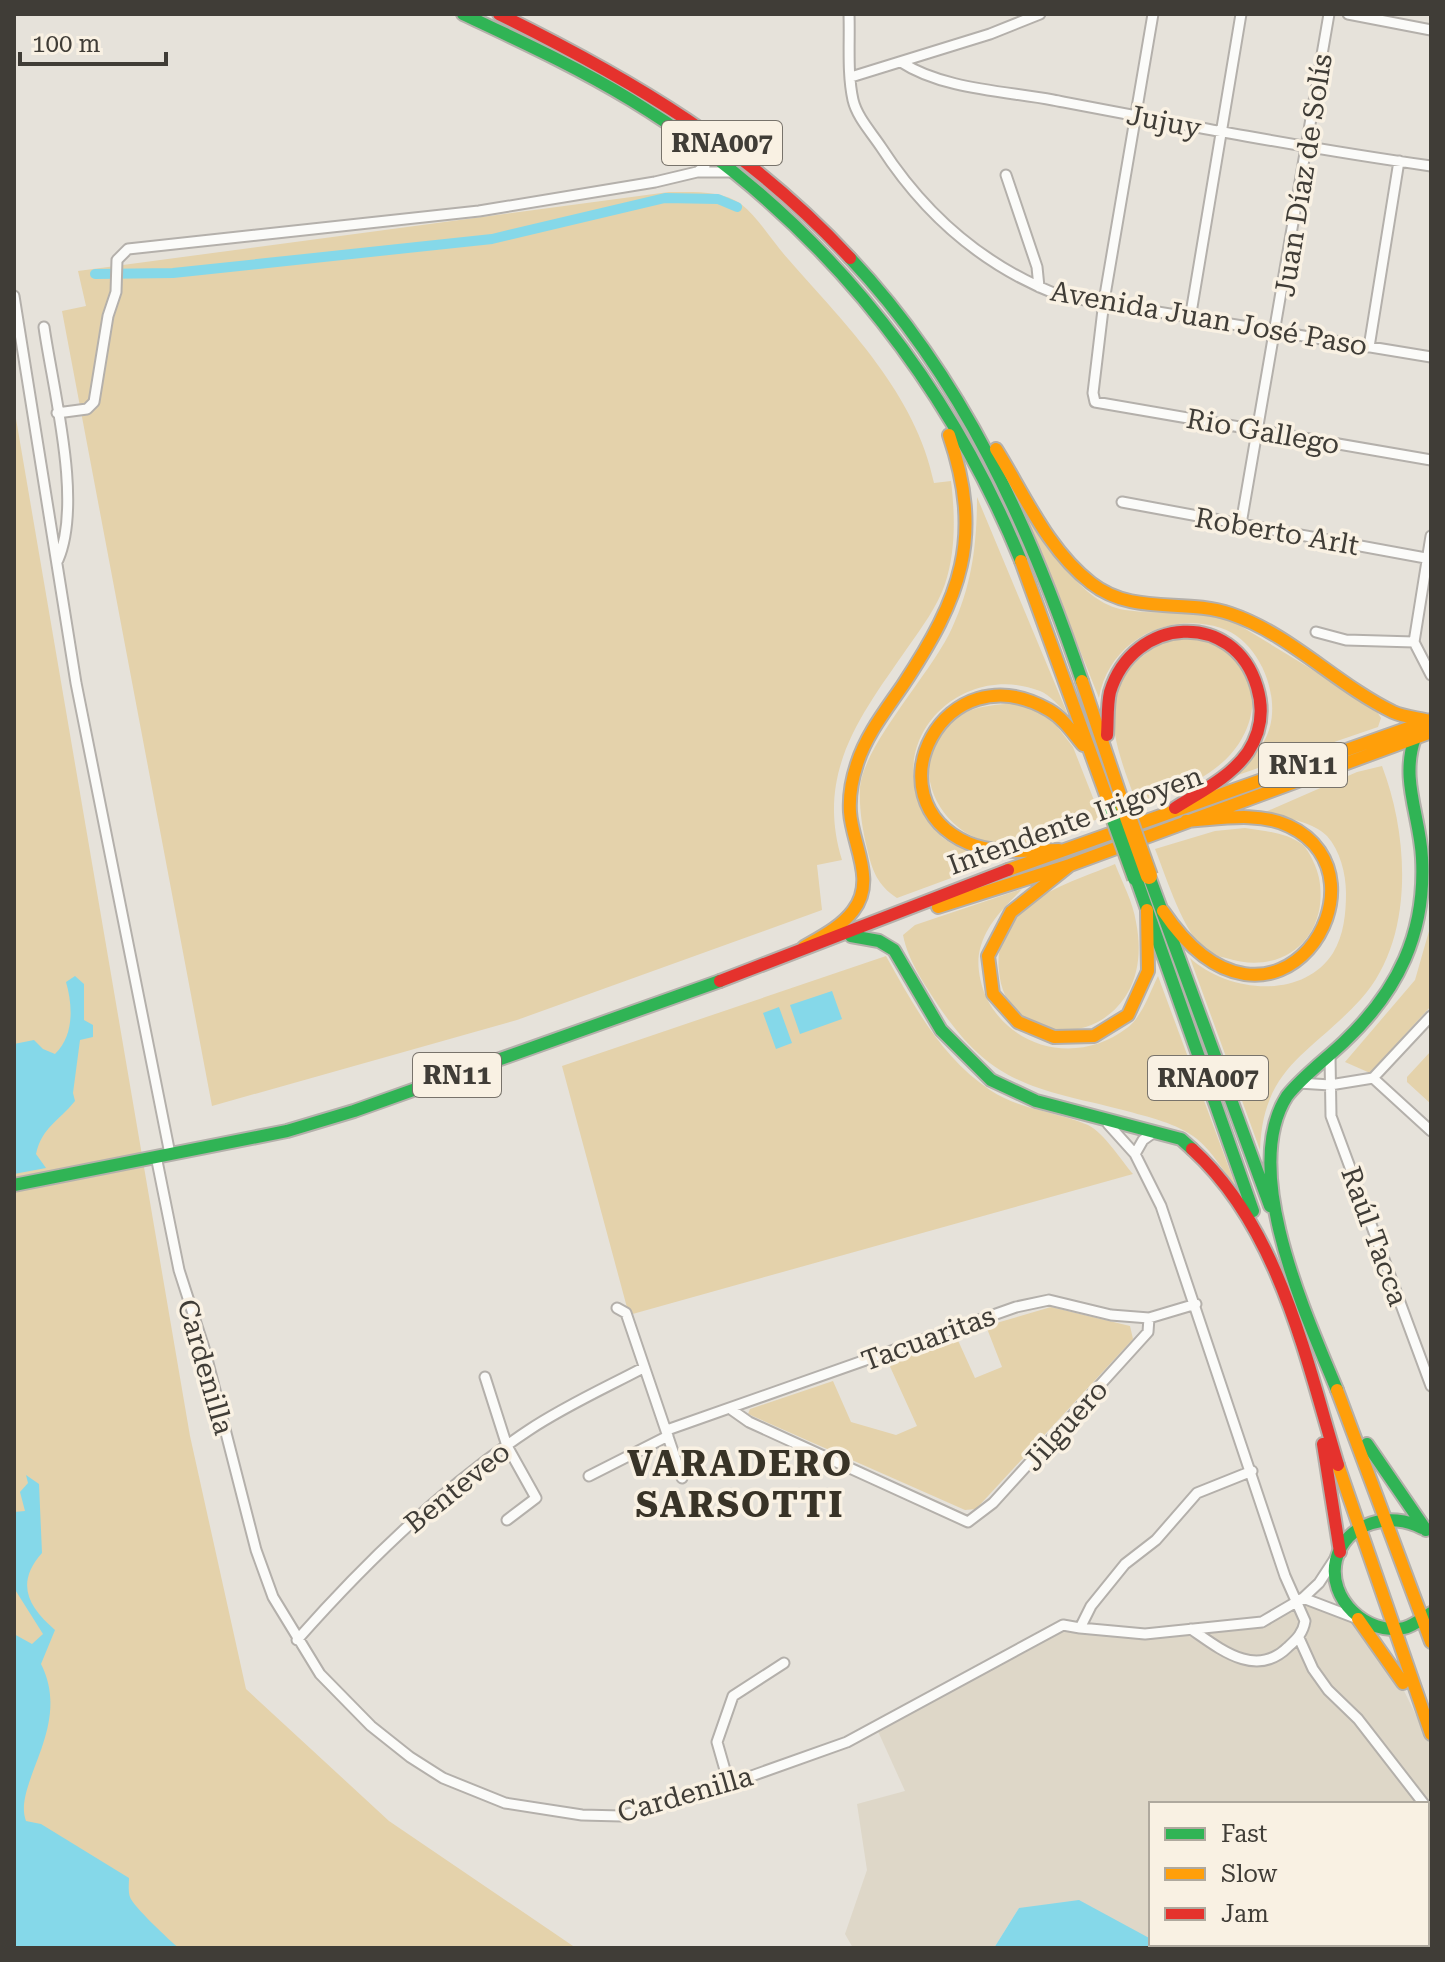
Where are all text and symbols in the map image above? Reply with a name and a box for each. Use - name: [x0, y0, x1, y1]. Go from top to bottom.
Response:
- scale bar: [20, 16, 166, 66]
- text: 100 m: [32, 30, 100, 58]
- street label: Juan Díaz de Solís: [1268, 51, 1339, 299]
- street label: Jujuy: [1124, 98, 1204, 145]
- road number: RNA007: [662, 121, 782, 165]
- street label: Avenida Juan José Paso: [1048, 274, 1370, 363]
- street label: Rio Gallego: [1184, 402, 1342, 461]
- street label: Roberto Arlt: [1192, 501, 1362, 562]
- road number: RN11: [1259, 743, 1347, 787]
- street label: Intendente Irigoyen: [943, 759, 1207, 882]
- road number: RN11: [413, 1053, 501, 1097]
- road number: RNA007: [1148, 1056, 1268, 1100]
- street label: Raúl Tacca: [1334, 1162, 1415, 1310]
- street label: Cardenilla: [170, 1296, 241, 1439]
- street label: Tacuaritas: [857, 1299, 999, 1378]
- street label: Jilguero: [1016, 1373, 1115, 1477]
- street label: Benteveo: [398, 1435, 517, 1540]
- district label: VARADERO SARSOTTI: [627, 1443, 853, 1526]
- street label: Cardenilla: [614, 1759, 757, 1830]
- legend: [1149, 1802, 1429, 1946]
- text: Fast: [1221, 1820, 1268, 1848]
- text: Slow: [1221, 1860, 1278, 1888]
- text: Jam: [1221, 1900, 1269, 1928]

